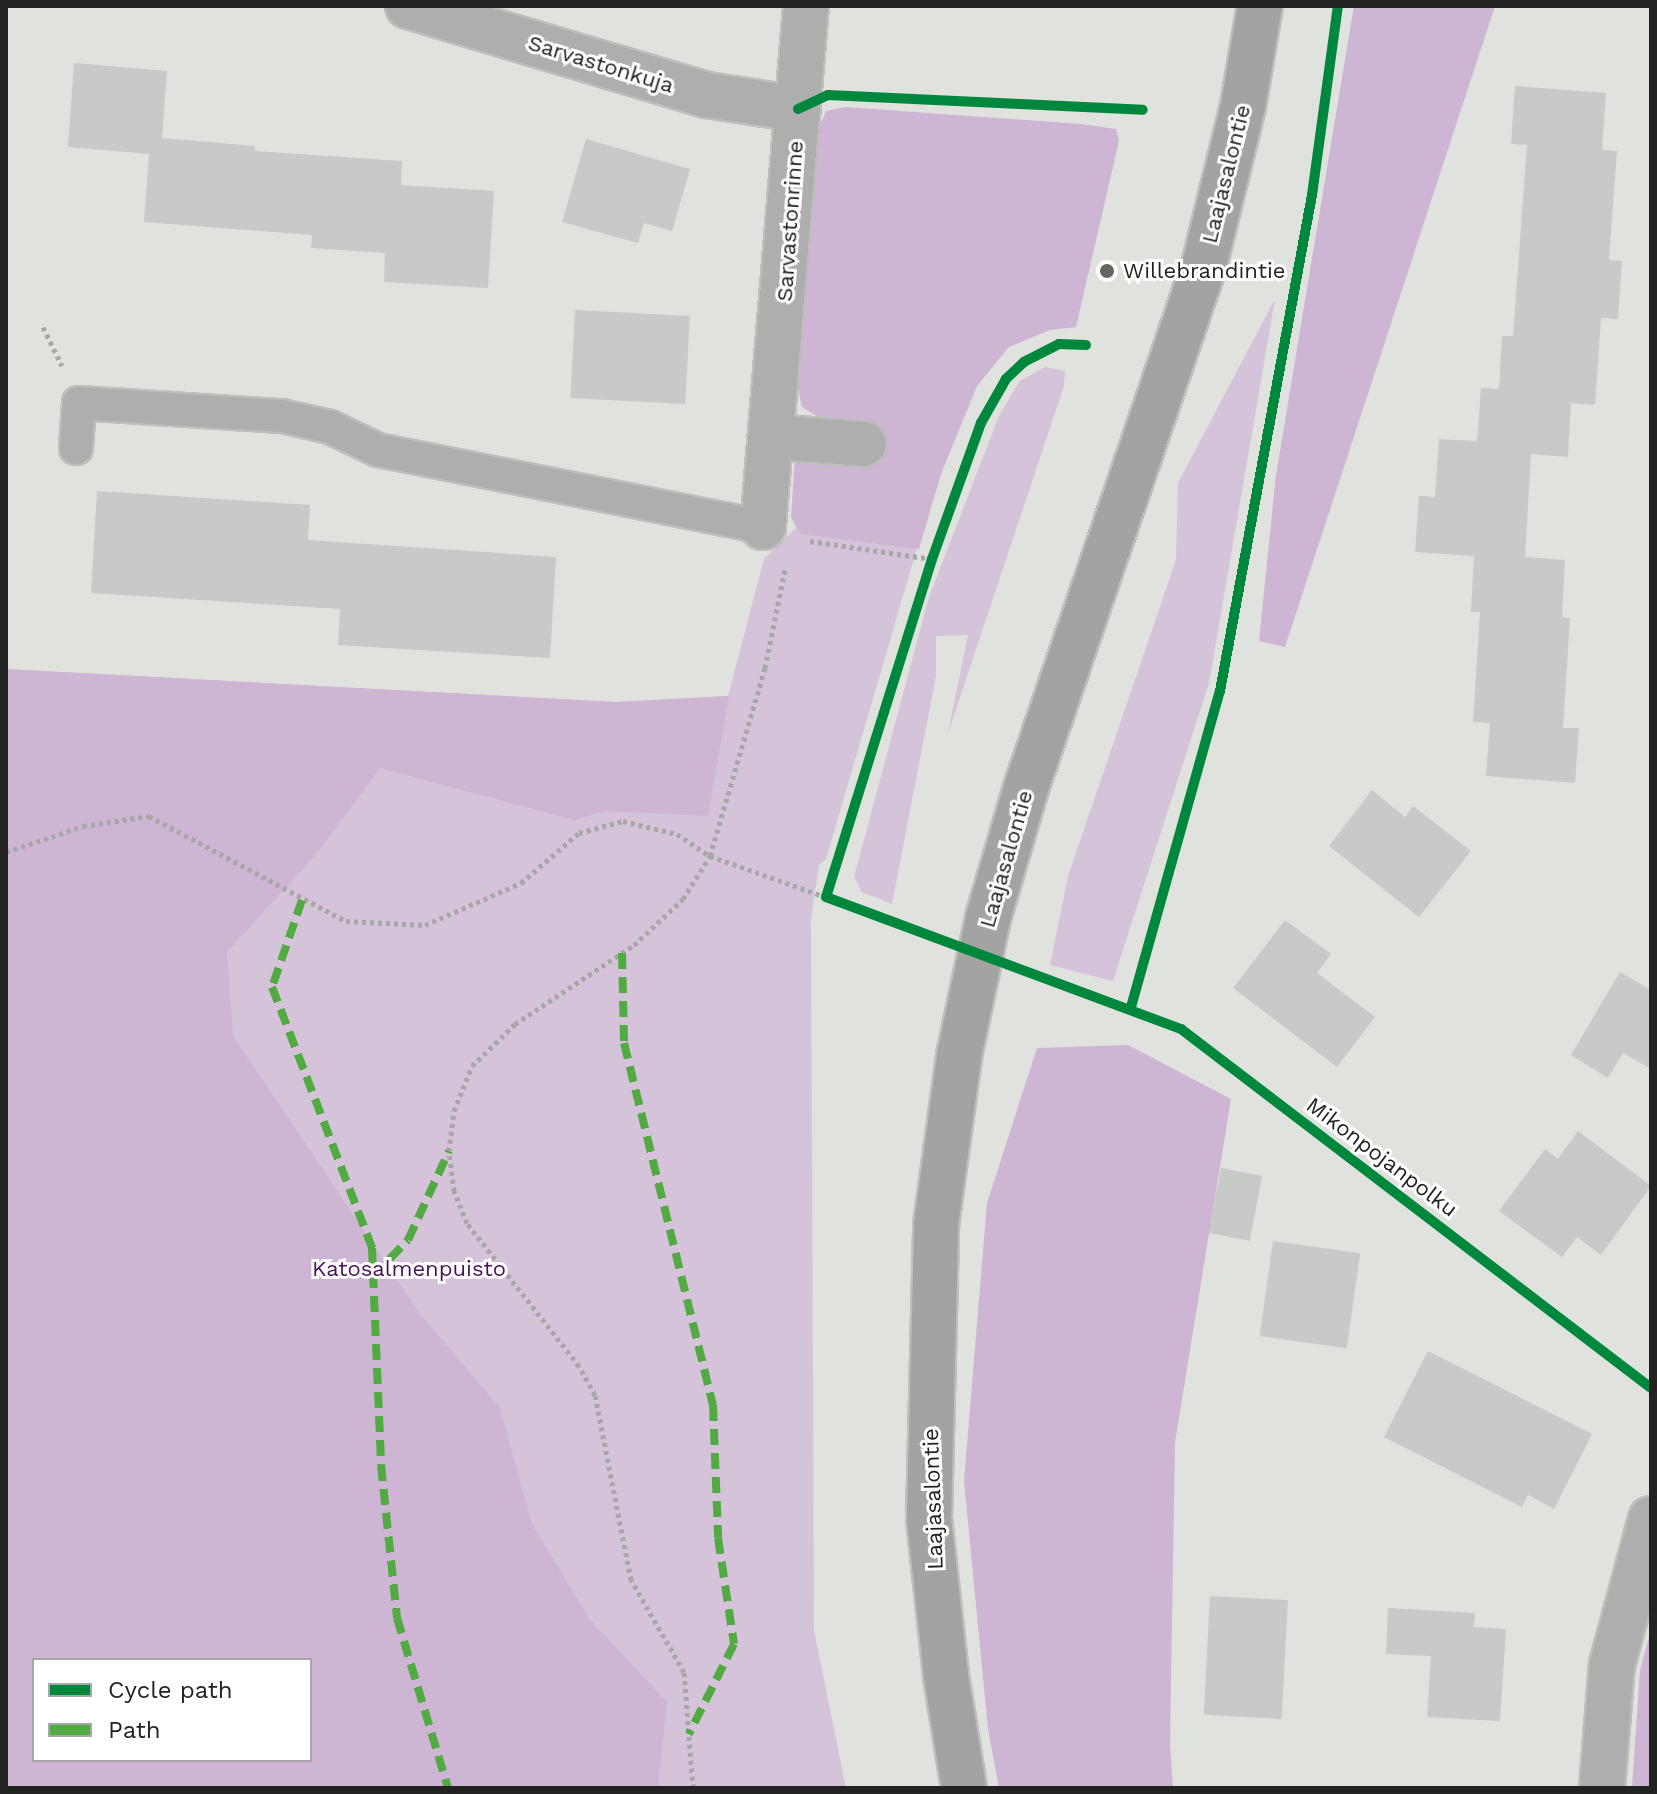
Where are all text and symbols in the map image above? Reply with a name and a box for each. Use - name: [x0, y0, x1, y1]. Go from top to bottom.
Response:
- street label: Sarvastonkuja: [525, 29, 677, 99]
- street label: Laajasalontie: [1196, 102, 1256, 246]
- street label: Sarvastonrinne: [771, 140, 809, 302]
- place label: Willebrandintie: [1123, 258, 1286, 284]
- marker: Willebrandintie: [1098, 262, 1116, 280]
- street label: Laajasalontie: [974, 787, 1038, 931]
- street label: Mikonpojanpolku: [1301, 1092, 1463, 1222]
- park label: Katosalmenpuisto: [312, 1256, 506, 1282]
- street label: Laajasalontie: [917, 1428, 949, 1570]
- legend: [32, 1658, 312, 1762]
- text: Cycle path: [108, 1676, 233, 1704]
- text: Path: [108, 1716, 161, 1744]

